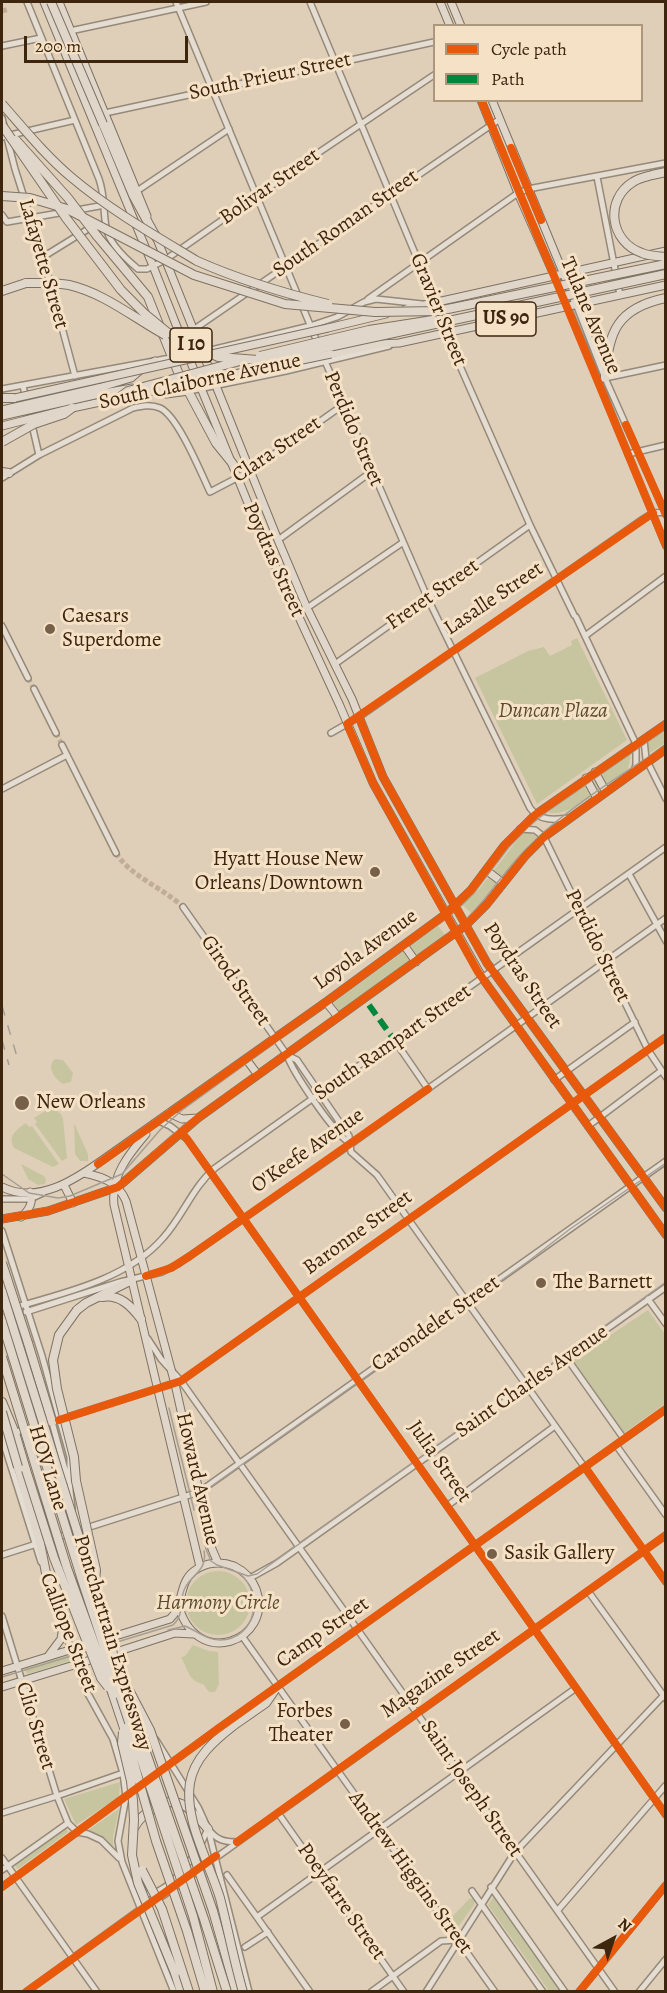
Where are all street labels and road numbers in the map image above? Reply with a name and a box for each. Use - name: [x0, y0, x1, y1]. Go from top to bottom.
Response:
- street label: South Prieur Street: [187, 48, 353, 106]
- street label: Bolivar Street: [215, 143, 325, 231]
- street label: South Roman Street: [268, 164, 424, 284]
- street label: Lafayette Street: [12, 196, 74, 332]
- street label: Gravier Street: [404, 250, 472, 370]
- street label: Tulane Avenue: [554, 254, 626, 378]
- road number: US 90: [476, 302, 536, 336]
- road number: I 10: [170, 328, 212, 362]
- street label: South Claiborne Avenue: [97, 348, 303, 416]
- street label: Perdido Street: [317, 368, 389, 490]
- street label: Clara Street: [228, 411, 326, 489]
- street label: Poydras Street: [236, 499, 310, 621]
- street label: Freret Street: [382, 554, 484, 636]
- street label: Lasalle Street: [440, 557, 548, 641]
- street label: Perdido Street: [559, 885, 635, 1007]
- street label: Loyola Avenue: [309, 904, 423, 996]
- street label: Poydras Street: [477, 918, 567, 1034]
- street label: Girod Street: [195, 931, 275, 1031]
- street label: South Rampart Street: [310, 979, 476, 1107]
- street label: O'Keefe Avenue: [247, 1103, 369, 1199]
- street label: Baronne Street: [298, 1185, 418, 1281]
- street label: Carondelet Street: [367, 1270, 505, 1378]
- street label: Saint Charles Avenue: [451, 1320, 613, 1444]
- street label: Howard Avenue: [169, 1410, 225, 1548]
- street label: Julia Street: [402, 1416, 476, 1508]
- street label: HOV Lane: [22, 1422, 72, 1514]
- street label: Pontchartrain Expressway: [67, 1532, 157, 1754]
- street label: Calliope Street: [34, 1570, 102, 1696]
- street label: Camp Street: [272, 1592, 374, 1674]
- street label: Magazine Street: [377, 1624, 505, 1724]
- street label: Clio Street: [10, 1679, 60, 1773]
- street label: Saint Joseph Street: [414, 1716, 528, 1862]
- street label: Andrew Higgins Street: [342, 1787, 478, 1959]
- street label: Poeyfarre Street: [291, 1838, 391, 1966]

